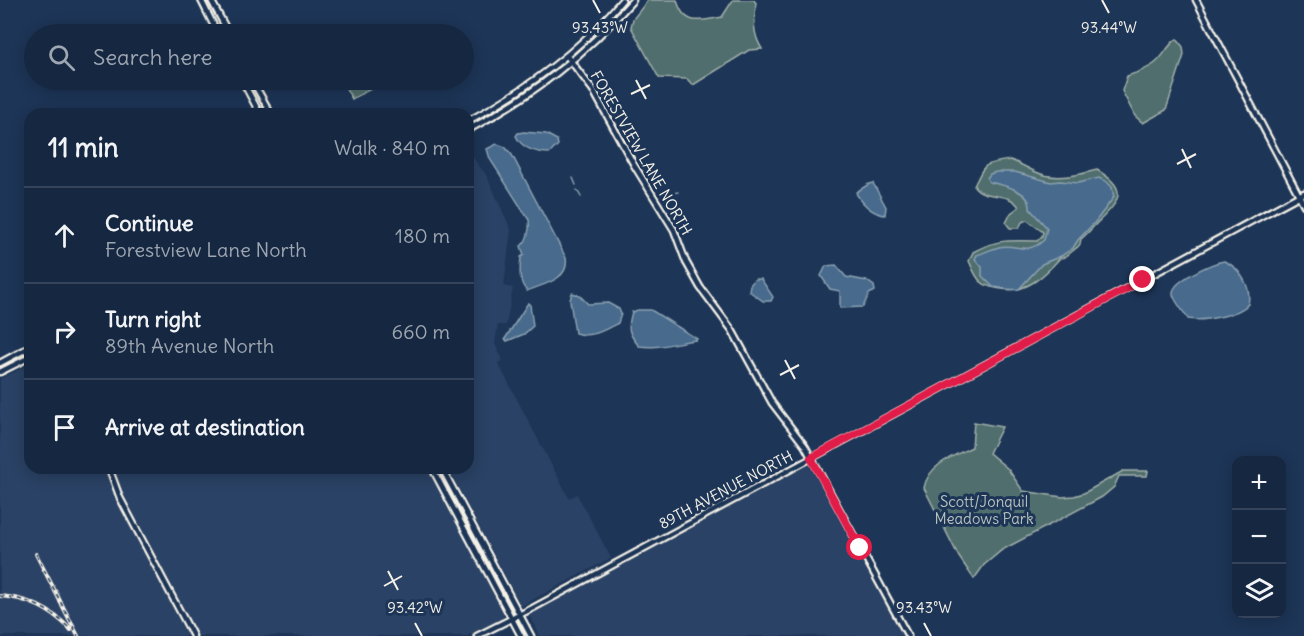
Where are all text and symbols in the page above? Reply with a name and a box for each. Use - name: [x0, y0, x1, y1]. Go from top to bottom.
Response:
- text: 93.43°W: [572, 18, 628, 37]
- text: 93.44°W: [1081, 18, 1137, 37]
- search box: [24, 24, 474, 90]
- icon: search: [45, 41, 78, 74]
- text: Search here: [93, 43, 212, 71]
- street label: FORESTVIEW LANE NORTH: [587, 67, 696, 239]
- text: 11 min: [48, 131, 119, 164]
- text: Walk · 840 m: [334, 135, 450, 160]
- text: Continue: [105, 209, 194, 237]
- icon: ahead: [48, 219, 81, 252]
- text: 180 m: [395, 223, 450, 248]
- text: Forestview Lane North: [105, 237, 307, 262]
- route end: [1129, 266, 1155, 292]
- text: Turn right: [105, 305, 201, 333]
- icon: right: [48, 315, 81, 348]
- text: 660 m: [391, 319, 450, 344]
- text: 89th Avenue North: [105, 333, 274, 358]
- icon: arrive: [48, 411, 81, 444]
- text: Arrive at destination: [105, 413, 305, 441]
- street label: 89TH AVENUE NORTH: [655, 446, 796, 533]
- map controls: [1232, 456, 1286, 618]
- button: +: [1232, 456, 1286, 510]
- park label: Scott/Jonquil Meadows Park: [934, 492, 1034, 528]
- button: −: [1232, 510, 1286, 564]
- route start: [846, 534, 872, 560]
- button: layers: [1232, 564, 1286, 618]
- text: 93.42°W: [387, 598, 443, 617]
- text: 93.43°W: [896, 598, 952, 617]

